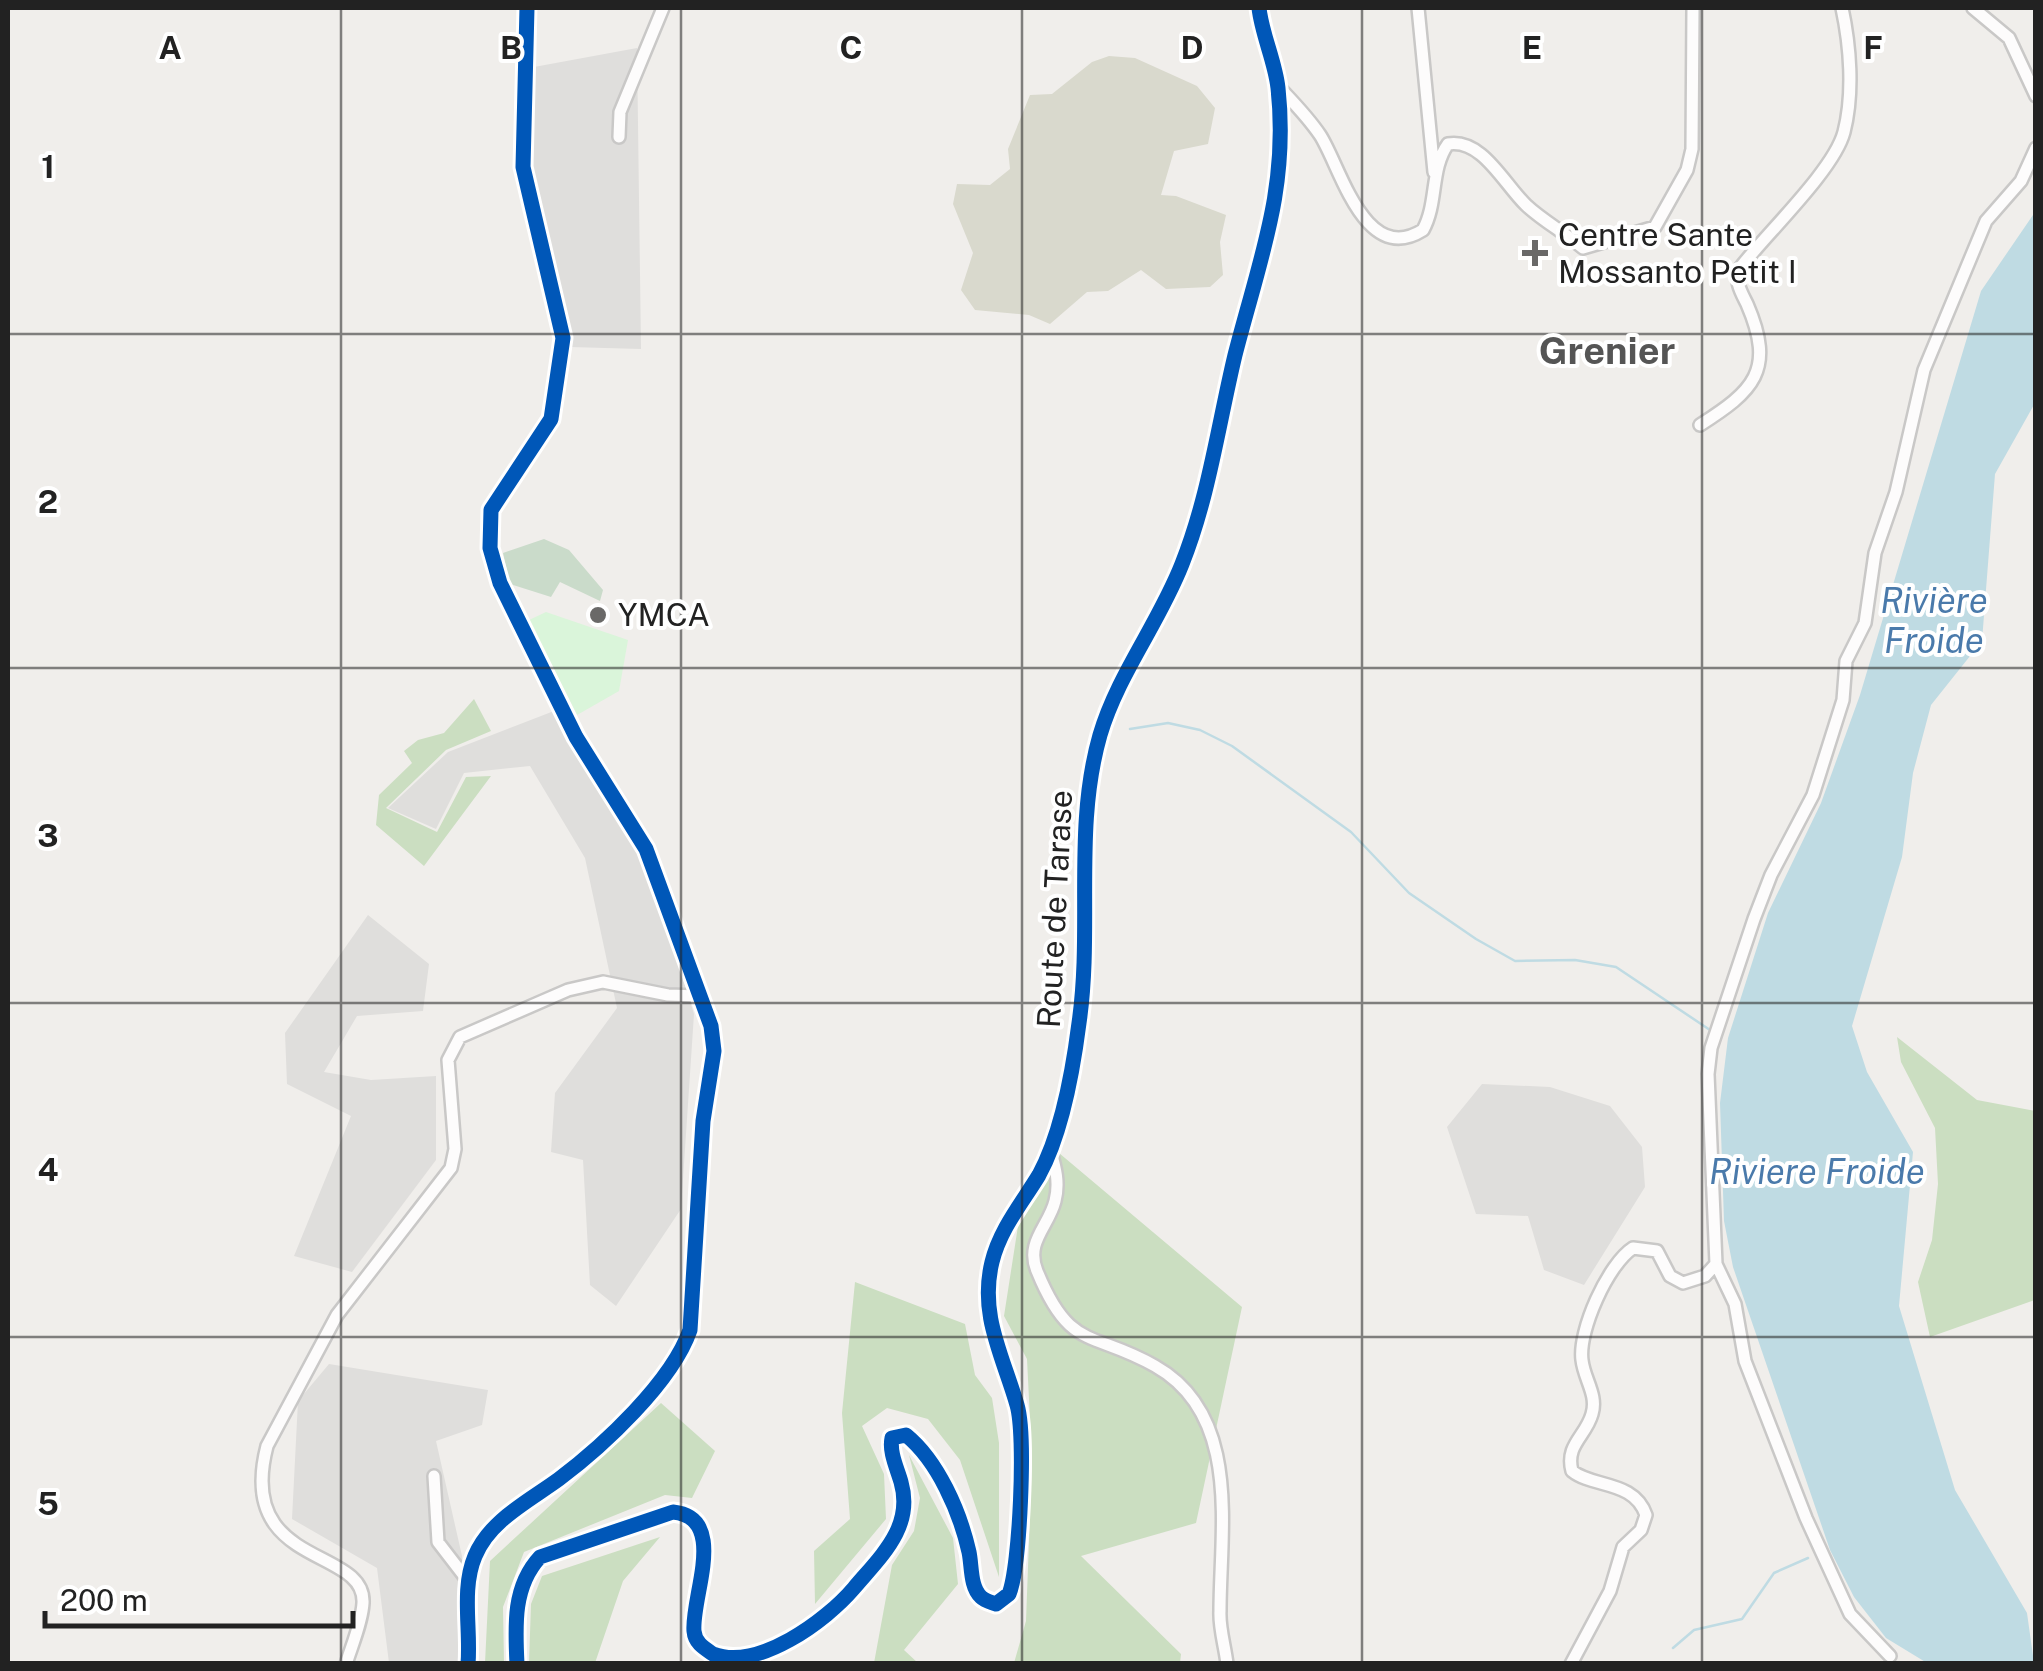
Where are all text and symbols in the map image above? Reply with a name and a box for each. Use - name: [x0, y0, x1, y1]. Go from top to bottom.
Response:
- text: A: [158, 29, 182, 66]
- text: B: [500, 29, 522, 66]
- text: C: [840, 29, 862, 66]
- text: D: [1180, 29, 1204, 66]
- text: E: [1522, 29, 1542, 66]
- text: F: [1863, 29, 1883, 66]
- text: 1: [41, 148, 55, 185]
- place label: Centre Sante Mossanto Petit I: [1558, 216, 1797, 290]
- marker: Centre Sante Mossanto Petit I: [1522, 240, 1548, 266]
- district label: Grenier: [1539, 328, 1675, 373]
- text: 2: [38, 483, 58, 520]
- water label: Rivière Froide: [1880, 580, 1988, 661]
- place label: YMCA: [618, 596, 710, 633]
- marker: YMCA: [587, 604, 609, 626]
- street label: Route de Tarase: [1030, 789, 1079, 1029]
- text: 3: [37, 817, 59, 854]
- text: 4: [38, 1151, 59, 1188]
- water label: Riviere Froide: [1709, 1151, 1925, 1192]
- text: 5: [37, 1485, 59, 1522]
- scale bar: [45, 1566, 352, 1628]
- text: 200 m: [60, 1582, 148, 1618]

